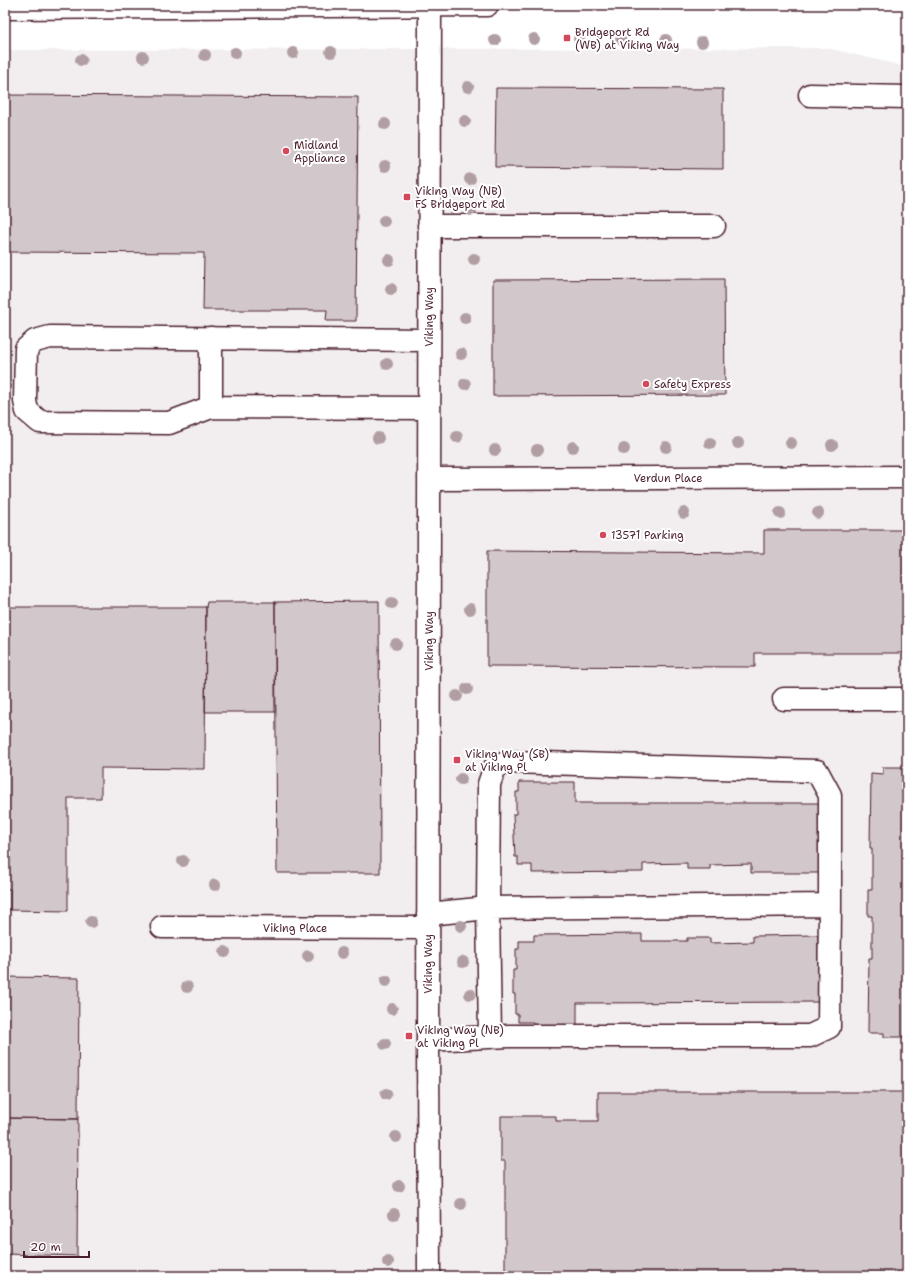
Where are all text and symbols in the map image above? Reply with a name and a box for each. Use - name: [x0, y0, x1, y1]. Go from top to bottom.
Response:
- place label: Bridgeport Rd (WB) at Viking Way: [575, 25, 679, 53]
- marker: Bridgeport Rd (WB) at Viking Way: [562, 33, 572, 43]
- place label: Midland Appliance: [294, 138, 346, 166]
- marker: Midland Appliance: [281, 146, 291, 156]
- place label: Viking Way (NB) FS Bridgeport Rd: [415, 184, 505, 212]
- marker: Viking Way (NB) FS Bridgeport Rd: [402, 192, 412, 202]
- street label: Viking Way: [422, 287, 437, 347]
- place label: Safety Express: [654, 377, 731, 392]
- marker: Safety Express: [641, 379, 651, 389]
- street label: Verdun Place: [634, 471, 702, 486]
- place label: 13571 Parking: [611, 528, 684, 543]
- marker: 13571 Parking: [598, 530, 608, 540]
- street label: Viking Way: [422, 611, 437, 671]
- place label: Viking Way (SB) at Viking Pl: [465, 747, 549, 775]
- marker: Viking Way (SB) at Viking Pl: [452, 755, 462, 765]
- street label: Viking Place: [263, 921, 327, 936]
- street label: Viking Way: [421, 934, 436, 994]
- place label: Viking Way (NB) at Viking Pl: [417, 1023, 504, 1051]
- marker: Viking Way (NB) at Viking Pl: [404, 1031, 414, 1041]
- scale bar: [24, 1233, 89, 1259]
- text: 20 m: [30, 1239, 61, 1255]

